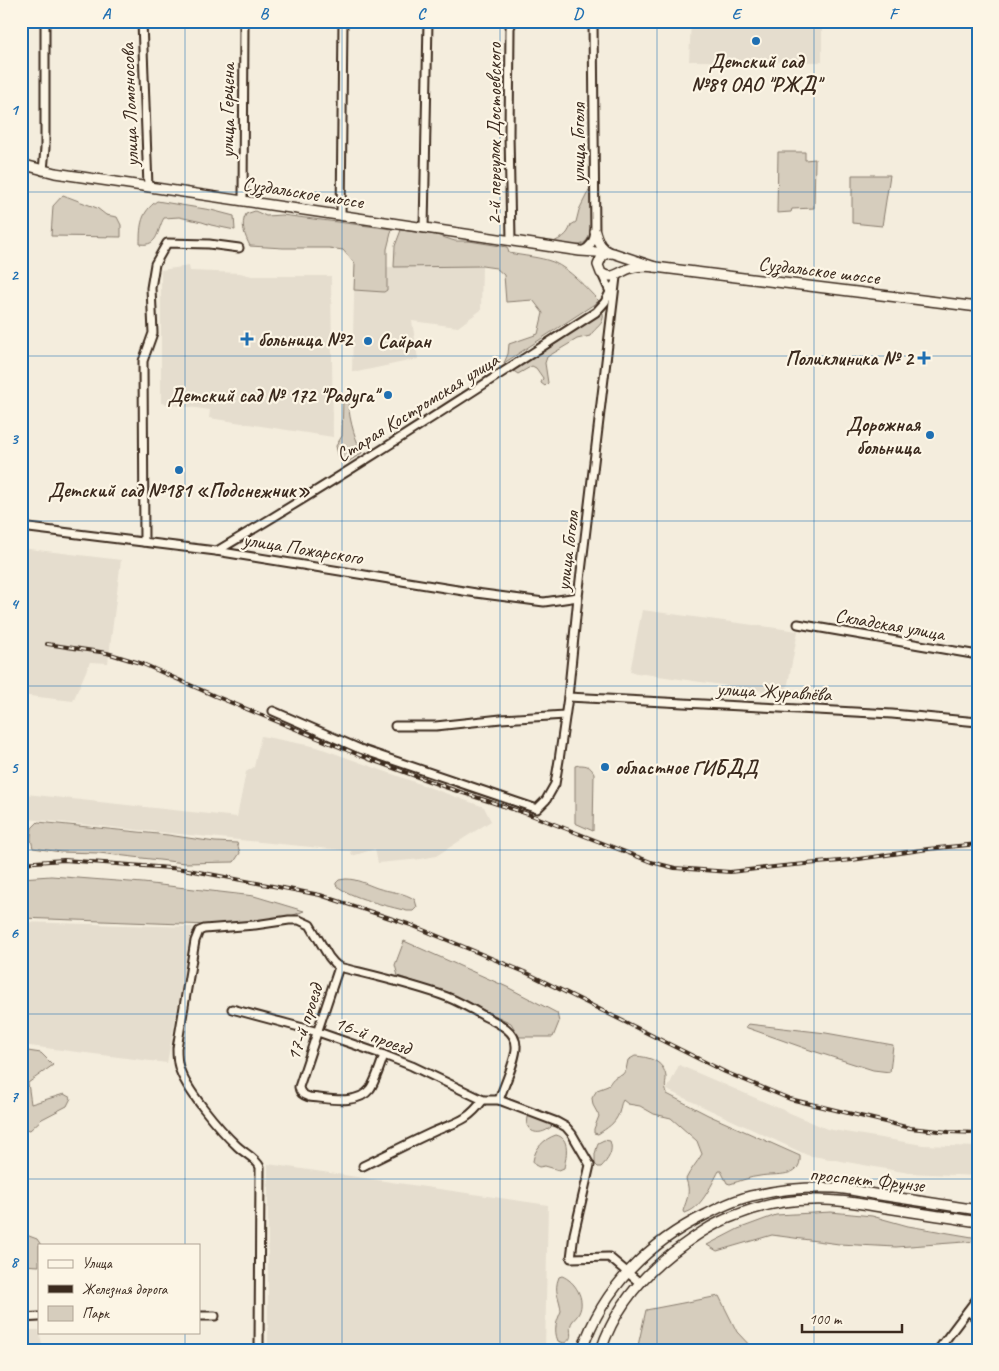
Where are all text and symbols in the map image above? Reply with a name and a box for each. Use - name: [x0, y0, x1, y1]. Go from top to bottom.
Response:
- text: A: [102, 4, 112, 24]
- text: B: [260, 4, 270, 24]
- text: C: [417, 4, 427, 24]
- text: D: [573, 4, 584, 24]
- text: E: [732, 4, 743, 24]
- text: F: [889, 4, 900, 24]
- marker: Детский сад №89 ОАО "РЖД": [750, 35, 762, 47]
- street label: улица Ломоносова: [115, 41, 144, 168]
- street label: 2-й переулок Достоевского: [482, 42, 507, 225]
- place label: Детский сад №89 ОАО "РЖД": [691, 49, 825, 97]
- street label: улица Герцена: [215, 62, 240, 159]
- text: 1: [10, 100, 19, 120]
- street label: улица Гоголя: [566, 101, 591, 184]
- street label: Суздальское шоссе: [241, 171, 367, 216]
- street label: Суздальское шоссе: [757, 251, 882, 291]
- text: 2: [10, 265, 19, 285]
- place label: больница №2: [258, 327, 354, 352]
- place label: Сайран: [378, 329, 432, 354]
- marker: больница №2: [240, 332, 254, 346]
- marker: Сайран: [362, 335, 374, 347]
- place label: Поликлиника № 2: [786, 346, 915, 371]
- street label: Старая Костромская улица: [331, 347, 504, 468]
- marker: Поликлиника № 2: [917, 351, 931, 365]
- place label: Детский сад № 172 "Радуга": [167, 383, 382, 409]
- marker: Детский сад № 172 "Радуга": [382, 389, 394, 401]
- place label: Дорожная больница: [846, 412, 922, 460]
- text: 3: [10, 429, 19, 449]
- marker: Дорожная больница: [924, 429, 936, 441]
- marker: Детский сад №181 «Подснежник»: [173, 464, 185, 476]
- place label: Детский сад №181 «Подснежник»: [48, 478, 311, 503]
- street label: улица Гоголя: [550, 508, 585, 593]
- street label: улица Пожарского: [240, 527, 365, 570]
- text: 4: [10, 594, 19, 614]
- street label: Складская улица: [833, 603, 948, 647]
- street label: улица Журавлёва: [715, 676, 833, 707]
- place label: областное ГИБДД: [615, 755, 760, 780]
- text: 5: [11, 758, 20, 778]
- marker: областное ГИБДД: [599, 761, 611, 773]
- text: 6: [10, 923, 19, 943]
- street label: 17-й проезд: [280, 979, 329, 1064]
- street label: 16-й проезд: [331, 1010, 416, 1061]
- text: 7: [10, 1087, 19, 1107]
- street label: проспект Фрунзе: [808, 1161, 927, 1198]
- legend: [38, 1244, 200, 1334]
- text: 8: [10, 1252, 19, 1272]
- text: Улица: [82, 1254, 113, 1273]
- text: Железная дорога: [82, 1280, 169, 1299]
- scale bar: [802, 1301, 902, 1333]
- text: Парк: [82, 1304, 110, 1323]
- text: 100 m: [809, 1310, 843, 1329]

